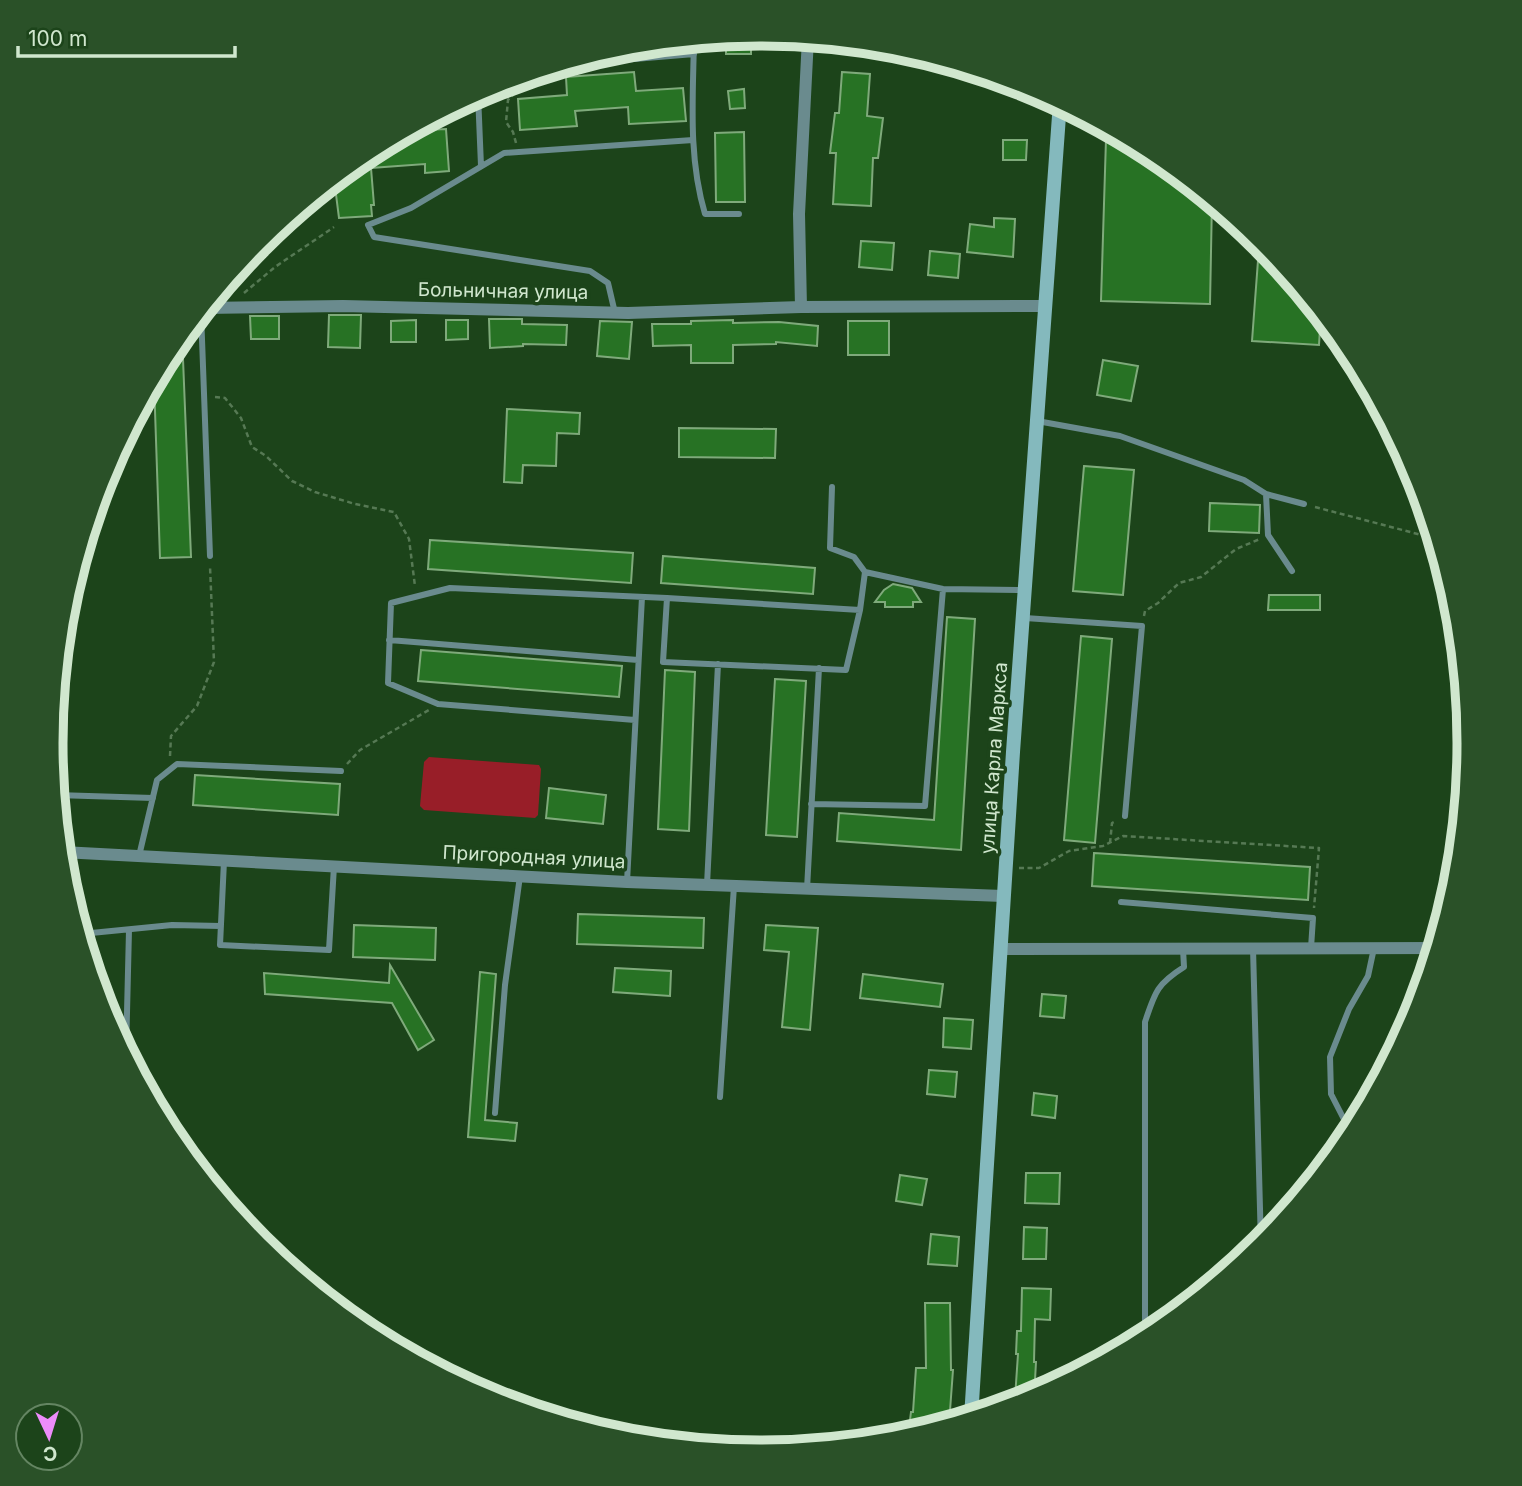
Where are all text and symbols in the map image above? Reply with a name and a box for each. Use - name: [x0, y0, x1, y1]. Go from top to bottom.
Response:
- scale bar: [18, 14, 234, 58]
- text: 100 m: [28, 26, 87, 51]
- street label: Больничная улица: [418, 278, 588, 304]
- street label: улица Карла Маркса: [976, 661, 1012, 855]
- street label: Пригородная улица: [442, 841, 626, 873]
- north arrow: [14, 1402, 84, 1472]
- text: С: [42, 1441, 58, 1465]

